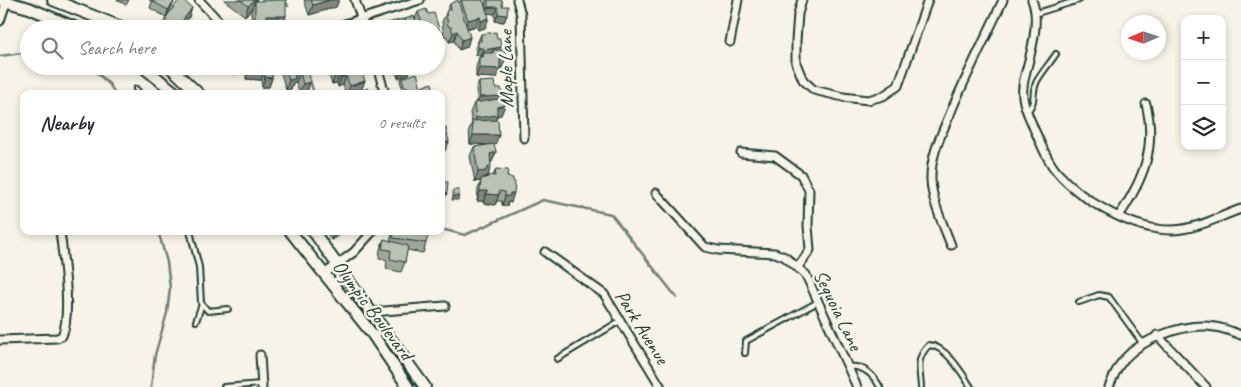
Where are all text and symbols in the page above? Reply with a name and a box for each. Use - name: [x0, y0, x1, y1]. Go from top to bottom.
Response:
- north arrow: [1121, 15, 1166, 60]
- map controls: [1181, 15, 1226, 150]
- button: +: [1181, 15, 1226, 60]
- search box: [20, 20, 445, 75]
- street label: Maple Lane: [493, 28, 519, 108]
- icon: search: [38, 34, 66, 62]
- text: Search here: [78, 36, 155, 60]
- button: −: [1181, 60, 1226, 105]
- button: layers: [1181, 105, 1226, 150]
- text: Nearby: [40, 110, 93, 136]
- text: 0 results: [378, 113, 425, 133]
- street label: Olympic Boulevard: [327, 255, 421, 368]
- street label: Sequoia Lane: [808, 266, 869, 356]
- street label: Park Avenue: [610, 285, 675, 370]

